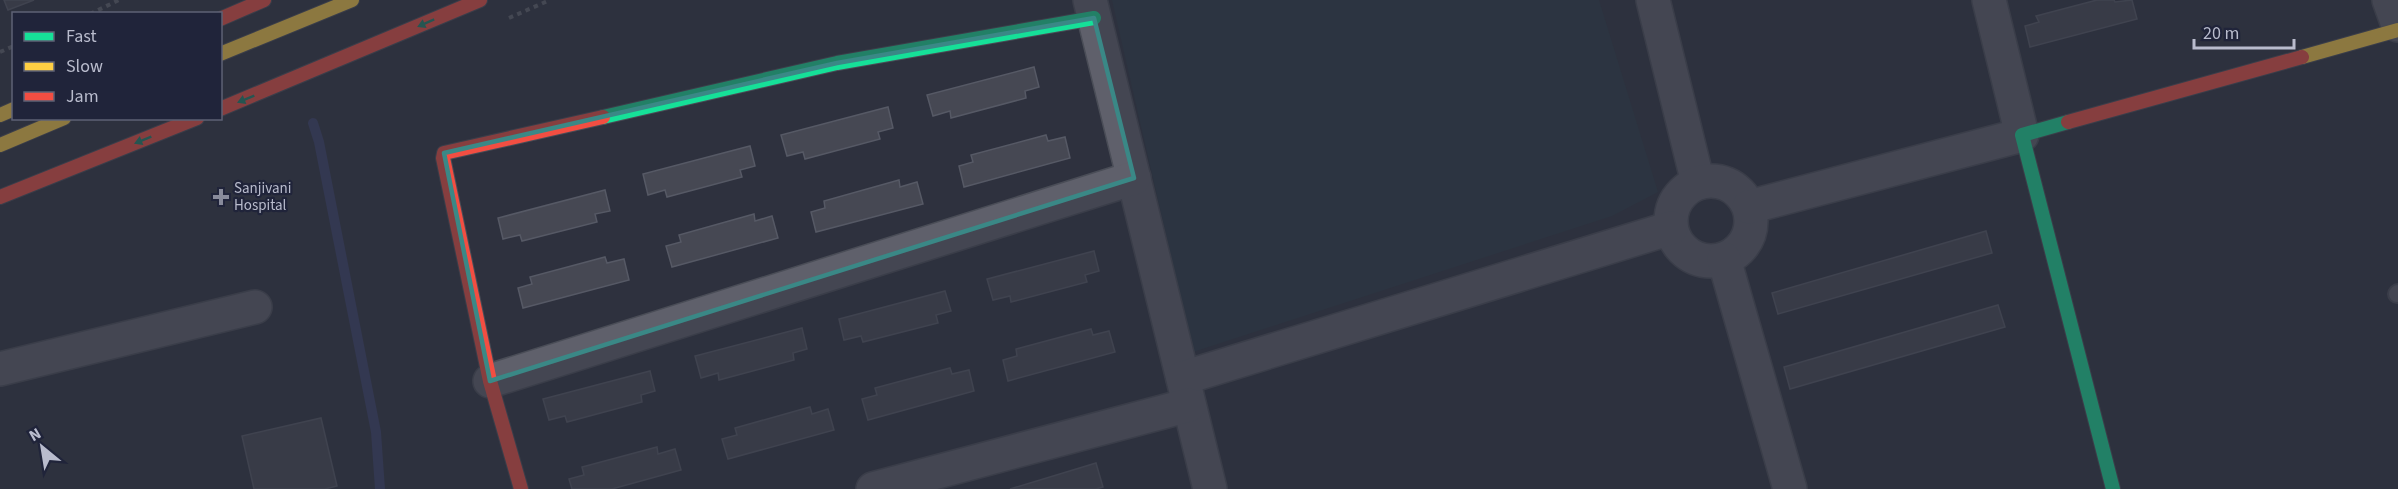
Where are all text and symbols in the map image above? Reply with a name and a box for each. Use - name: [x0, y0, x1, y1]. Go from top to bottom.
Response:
- legend: [12, 12, 222, 120]
- scale bar: [2194, 12, 2294, 50]
- one-way arrow: [417, 19, 435, 29]
- text: 20 m: [2203, 21, 2239, 46]
- text: Fast: [66, 24, 97, 49]
- text: Slow: [66, 54, 103, 79]
- text: Jam: [66, 84, 99, 109]
- one-way arrow: [237, 94, 255, 104]
- one-way arrow: [133, 135, 151, 145]
- place label: Sanjivani Hospital: [234, 178, 291, 216]
- marker: Sanjivani Hospital: [212, 188, 230, 206]
- north arrow: [12, 417, 72, 477]
- text: N: [25, 423, 45, 447]

